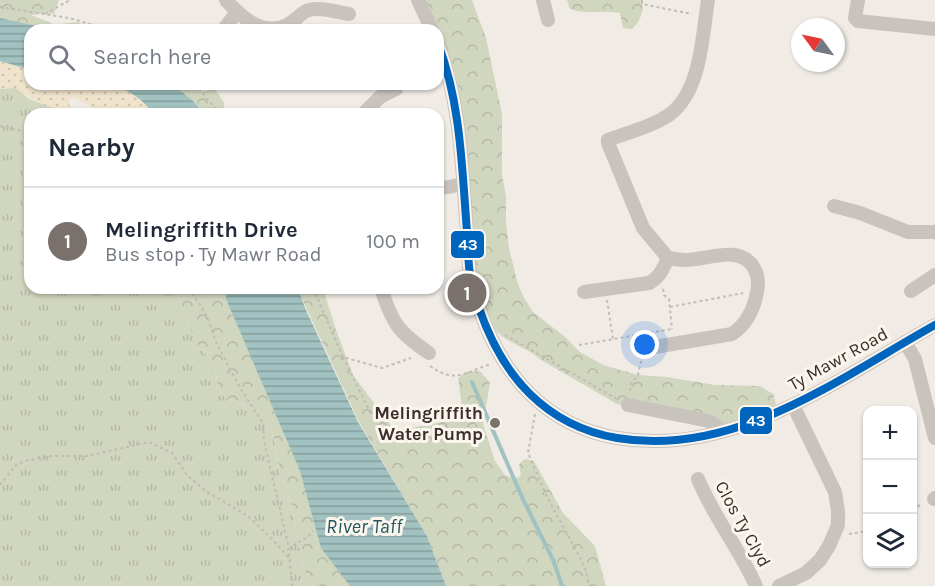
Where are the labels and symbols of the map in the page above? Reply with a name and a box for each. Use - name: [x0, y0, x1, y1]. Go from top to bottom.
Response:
- north arrow: [791, 18, 845, 72]
- line badge: 43: [450, 230, 485, 259]
- text: 43: [458, 235, 478, 254]
- pin: 1: [448, 270, 486, 316]
- street label: Ty Mawr Road: [784, 323, 892, 395]
- your location: [630, 330, 659, 359]
- place label: Melingriffith Water Pump: [374, 402, 483, 445]
- line badge: 43: [739, 406, 773, 435]
- text: 43: [746, 411, 766, 430]
- marker: Melingriffith Water Pump: [488, 416, 502, 430]
- street label: Clos Ty Clyd: [710, 477, 776, 571]
- water label: River Taff: [326, 515, 404, 538]

